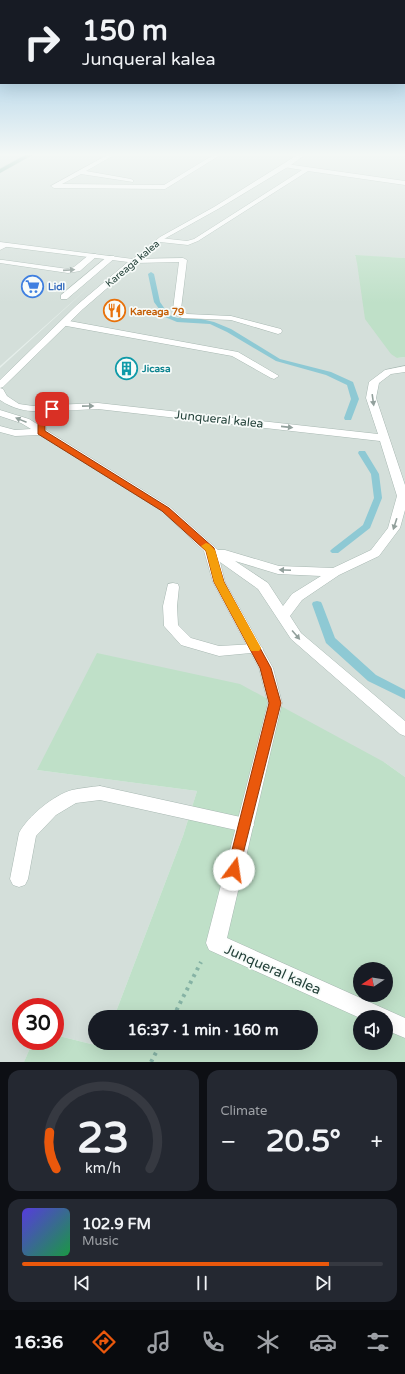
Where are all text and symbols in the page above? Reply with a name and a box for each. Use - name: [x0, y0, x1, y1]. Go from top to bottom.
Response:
- text: 150 m: [82, 14, 168, 48]
- icon: right: [16, 16, 68, 68]
- text: Junqueral kalea: [82, 48, 216, 70]
- street label: Kareaga kalea: [103, 238, 162, 290]
- one-way arrow: [63, 266, 75, 273]
- supermarket icon: Lidl: [19, 273, 45, 299]
- place label: Lidl: [48, 281, 65, 293]
- restaurant icon: Kareaga 79: [101, 298, 127, 324]
- place label: Kareaga 79: [130, 306, 184, 318]
- building icon: Jicasa: [113, 355, 139, 381]
- place label: Jicasa: [141, 363, 171, 375]
- pin: [35, 392, 69, 426]
- one-way arrow: [370, 393, 376, 406]
- icon: arrive: [41, 398, 63, 420]
- one-way arrow: [82, 403, 95, 409]
- street label: Junqueral kalea: [174, 407, 264, 431]
- one-way arrow: [15, 417, 27, 423]
- one-way arrow: [281, 423, 293, 430]
- one-way arrow: [392, 518, 398, 530]
- one-way arrow: [278, 567, 291, 573]
- one-way arrow: [292, 630, 301, 640]
- position arrow: [213, 849, 255, 891]
- street label: Junqueral kalea: [222, 941, 324, 998]
- north arrow: [353, 962, 393, 1002]
- map controls: [353, 962, 393, 1050]
- speed limit sign: 30: [12, 998, 64, 1050]
- button: sound: [353, 1010, 393, 1050]
- text: 16:37 · 1 min · 160 m: [128, 1021, 278, 1039]
- text: Climate: [221, 1103, 267, 1119]
- text: 23: [77, 1113, 129, 1163]
- text: 20.5°: [266, 1123, 341, 1160]
- text: −: [221, 1129, 236, 1155]
- text: +: [371, 1129, 383, 1155]
- text: km/h: [85, 1159, 121, 1176]
- text: 102.9 FM: [82, 1215, 151, 1233]
- text: Music: [82, 1233, 119, 1249]
- icon: previous: [71, 1272, 93, 1294]
- icon: pause: [191, 1272, 213, 1294]
- icon: next: [312, 1272, 334, 1294]
- icon: directions: [90, 1328, 118, 1356]
- icon: music: [145, 1328, 173, 1356]
- icon: phone: [199, 1328, 227, 1356]
- icon: climate: [254, 1328, 282, 1356]
- icon: car: [309, 1328, 337, 1356]
- icon: filters: [364, 1328, 392, 1356]
- text: 16:36: [13, 1331, 63, 1353]

